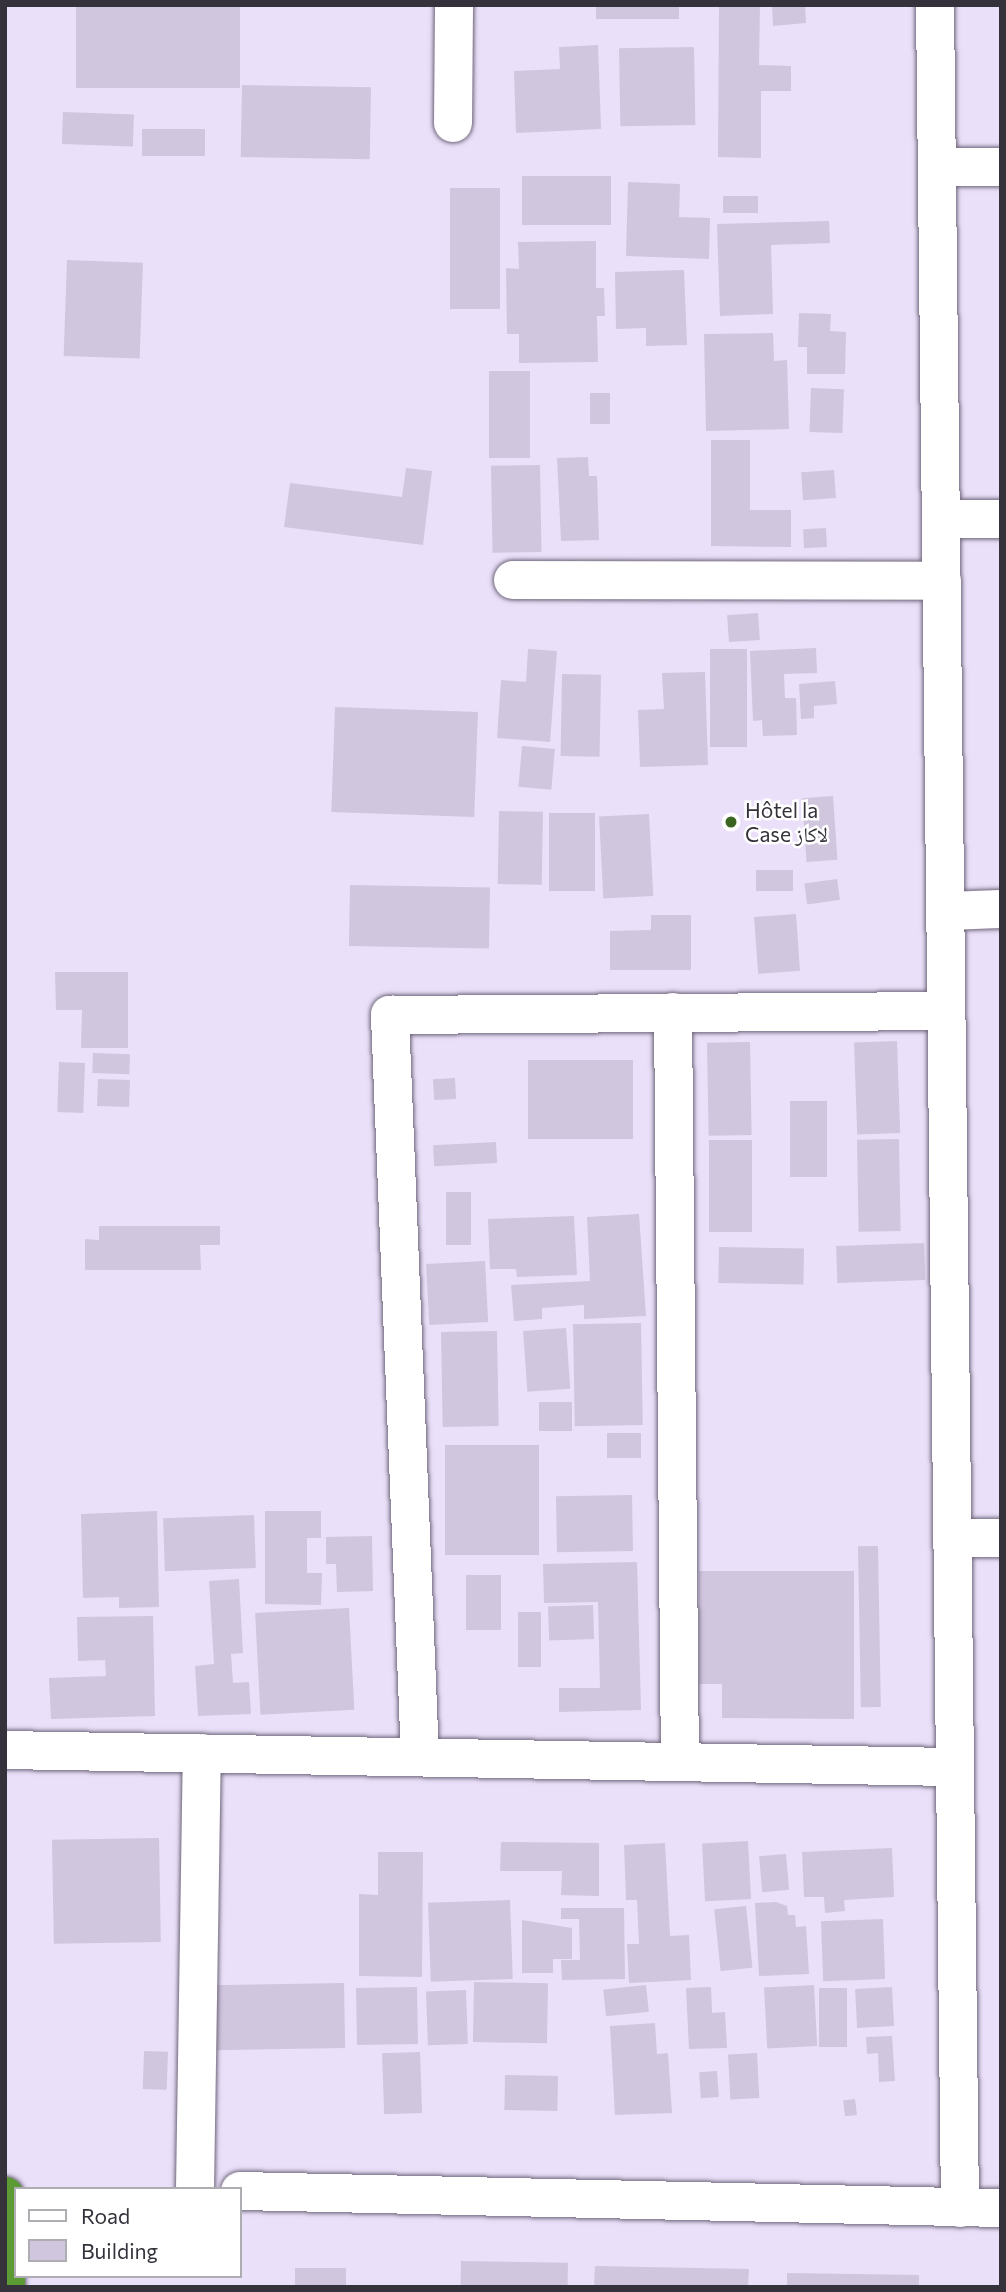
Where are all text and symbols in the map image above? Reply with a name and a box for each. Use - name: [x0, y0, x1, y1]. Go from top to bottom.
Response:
- place label: Hôtel la Case لاكاز: [745, 797, 828, 847]
- marker: Hôtel la Case لاكاز: [723, 814, 739, 830]
- legend: [14, 2187, 242, 2278]
- text: Road: [81, 2203, 130, 2228]
- text: Building: [81, 2238, 158, 2263]

